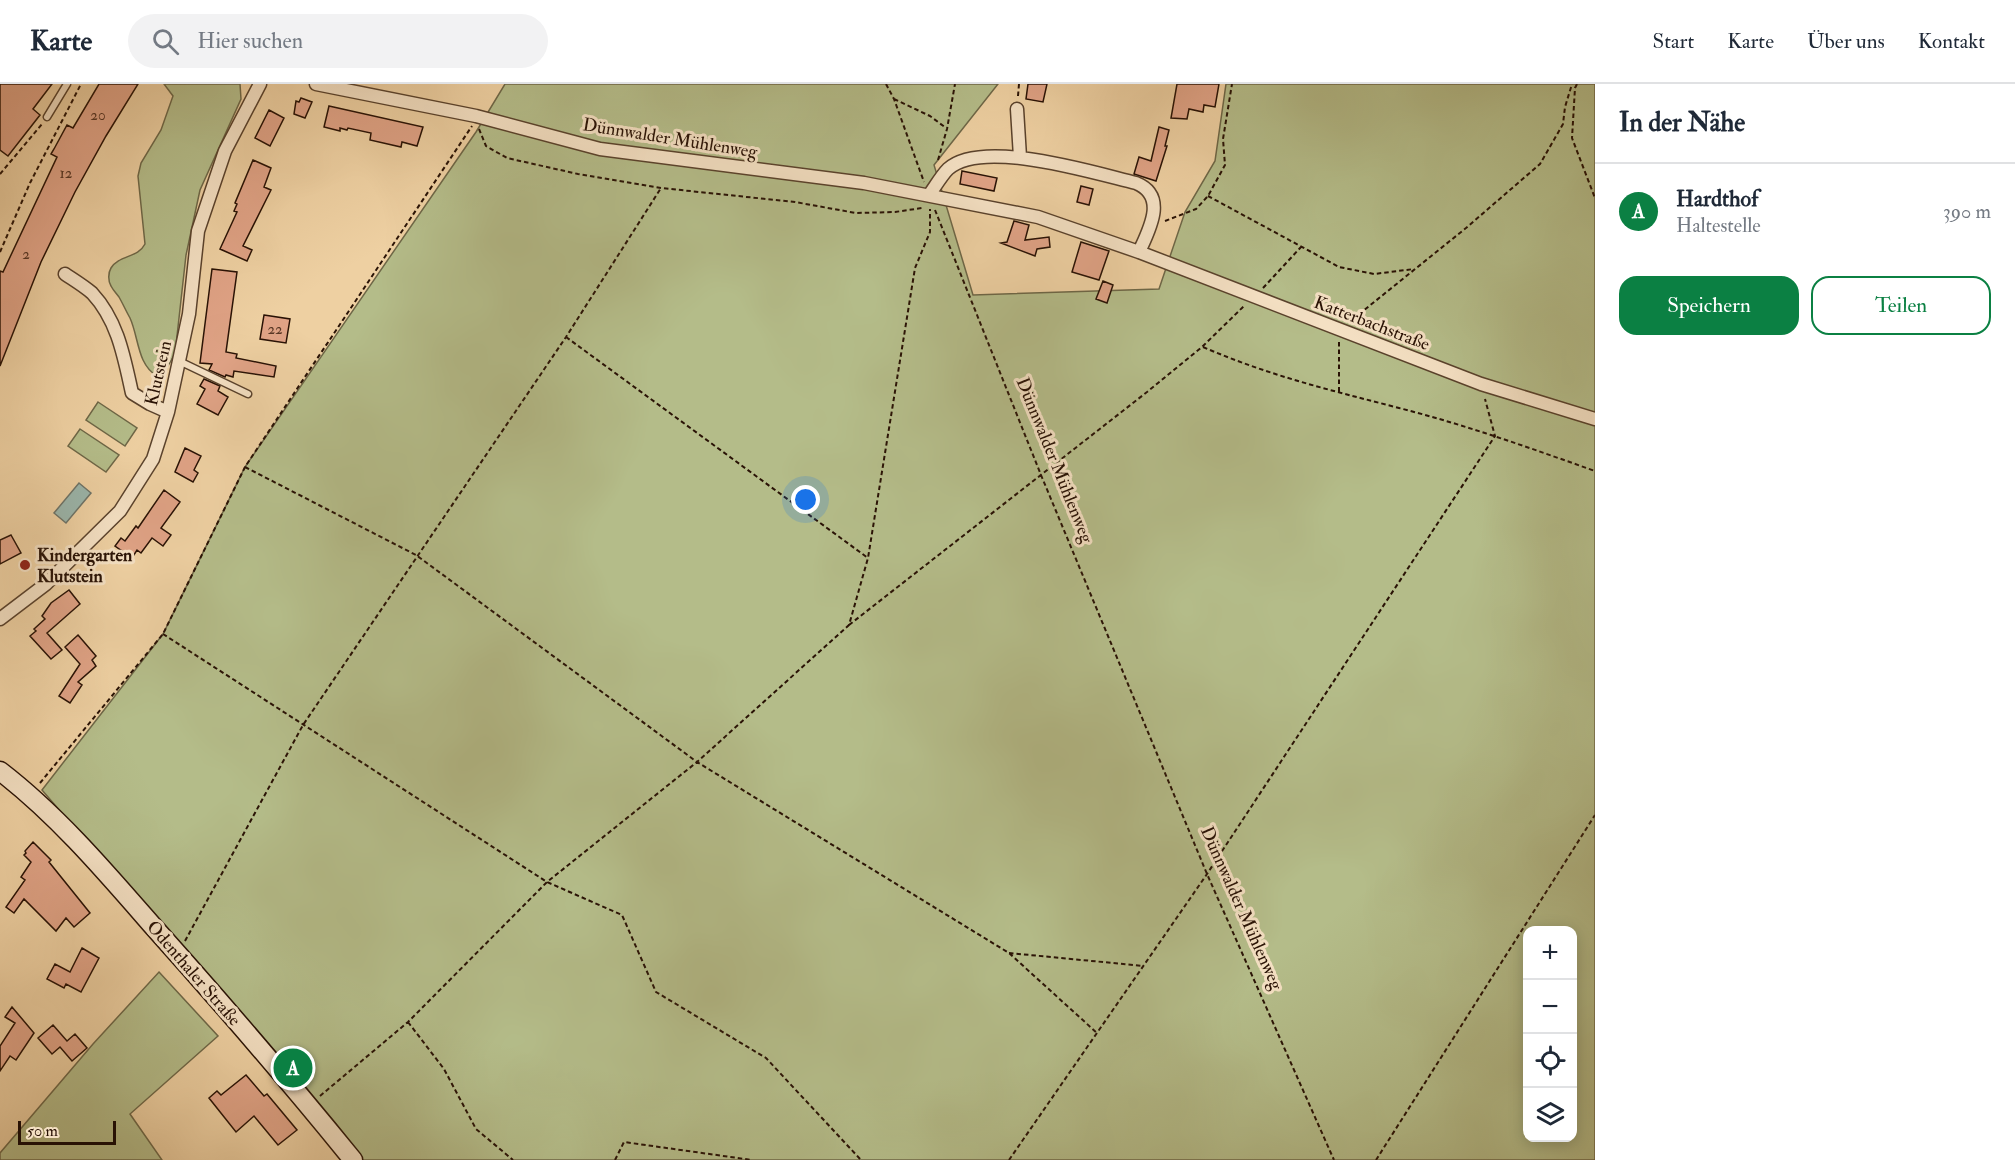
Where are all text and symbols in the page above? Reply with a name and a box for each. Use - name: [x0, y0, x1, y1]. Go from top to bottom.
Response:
- search box: [128, 14, 548, 68]
- text: Karte: [30, 24, 92, 59]
- icon: search: [149, 25, 182, 58]
- text: Hier suchen: [197, 27, 303, 55]
- text: Start: [1652, 28, 1694, 55]
- text: Karte: [1727, 28, 1774, 55]
- text: Über uns: [1807, 28, 1885, 55]
- text: Kontakt: [1918, 28, 1985, 55]
- house number: 20: [90, 106, 106, 125]
- text: In der Nähe: [1619, 107, 1745, 139]
- street label: Dünnwalder Mühlenweg: [581, 113, 760, 164]
- house number: 12: [60, 164, 73, 183]
- text: Hardthof: [1676, 185, 1758, 213]
- text: A: [1632, 199, 1645, 224]
- text: 390 m: [1943, 199, 1991, 224]
- text: Haltestelle: [1676, 213, 1761, 238]
- house number: 2: [22, 245, 30, 264]
- button: Speichern: [1619, 276, 1799, 335]
- button: Teilen: [1811, 276, 1991, 335]
- street label: Katterbachstraße: [1311, 291, 1433, 356]
- house number: 22: [267, 320, 283, 339]
- street label: Klutstein: [140, 338, 177, 408]
- street label: Dünnwalder Mühlenweg: [1011, 374, 1099, 547]
- your location: [791, 485, 820, 514]
- place label: Kindergarten Klutstein: [37, 544, 133, 588]
- marker: Kindergarten Klutstein: [18, 558, 32, 572]
- street label: Dünnwalder Mühlenweg: [1195, 823, 1288, 995]
- street label: Odenthaler Straße: [141, 916, 246, 1031]
- map controls: [1523, 926, 1577, 1142]
- button: +: [1523, 926, 1577, 980]
- button: −: [1523, 980, 1577, 1034]
- button: locate: [1523, 1034, 1577, 1088]
- pin: A: [274, 1046, 312, 1090]
- button: layers: [1523, 1088, 1577, 1142]
- scale bar: [18, 1118, 116, 1146]
- text: 50 m: [27, 1121, 58, 1141]

